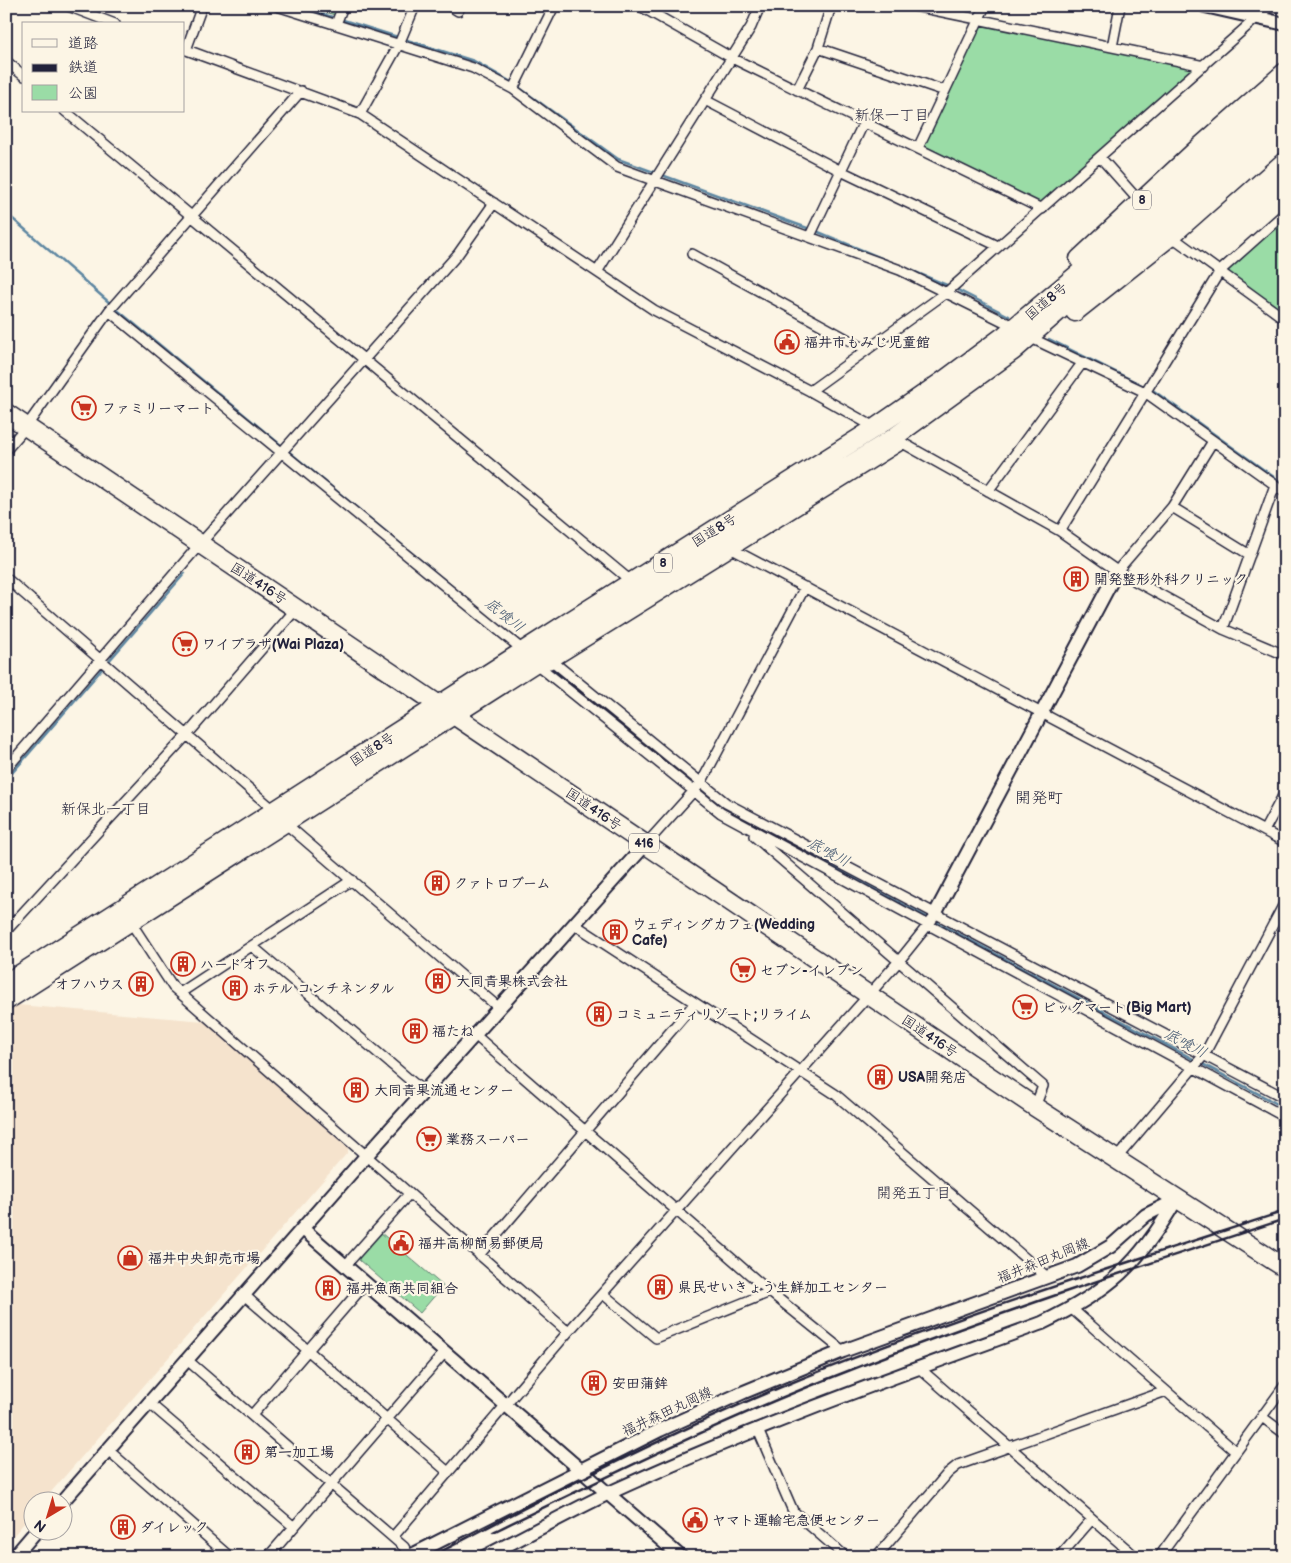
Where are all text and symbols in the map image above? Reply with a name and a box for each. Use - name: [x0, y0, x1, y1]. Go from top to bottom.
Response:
- legend: [22, 22, 185, 112]
- text: 道路: [68, 34, 98, 53]
- text: 鉄道: [68, 58, 98, 77]
- text: 公園: [68, 84, 98, 103]
- district label: 新保一丁目: [854, 106, 930, 125]
- road number: 8: [1133, 190, 1151, 210]
- street label: 国道8号: [1022, 279, 1071, 324]
- public building icon: 福井市もみじ児童館: [774, 329, 800, 355]
- place label: 福井市もみじ児童館: [804, 334, 930, 351]
- supermarket icon: ファミリーマート: [71, 395, 97, 421]
- place label: ファミリーマート: [102, 400, 215, 417]
- street label: 国道8号: [688, 510, 740, 551]
- road number: 8: [654, 554, 672, 572]
- street label: 国道416号: [227, 559, 290, 608]
- building icon: 開発整形外科クリニック: [1063, 566, 1089, 592]
- place label: 開発整形外科クリニック: [1094, 571, 1248, 588]
- water label: 底喰川: [481, 594, 528, 637]
- supermarket icon: ワイプラザ(Wai Plaza): [172, 631, 198, 657]
- place label: ワイプラザ(Wai Plaza): [202, 636, 344, 653]
- street label: 国道8号: [347, 729, 398, 770]
- street label: 国道416号: [562, 784, 625, 834]
- district label: 開発町: [1015, 789, 1063, 808]
- district label: 新保北一丁目: [61, 800, 151, 819]
- water label: 底喰川: [804, 833, 853, 871]
- road number: 416: [629, 834, 659, 852]
- building icon: クァトロブーム: [424, 870, 450, 896]
- place label: クァトロブーム: [454, 875, 550, 892]
- place label: ウェディングカフェ(Wedding Cafe): [632, 916, 815, 949]
- building icon: ウェディングカフェ(Wedding Cafe): [602, 919, 628, 945]
- building icon: ハードオフ: [170, 951, 196, 977]
- place label: ハードオフ: [200, 956, 270, 973]
- supermarket icon: セブン-イレブン: [730, 957, 756, 983]
- place label: セブン-イレブン: [760, 962, 864, 979]
- building icon: 大同青果株式会社: [425, 968, 451, 994]
- building icon: オフハウス: [128, 971, 154, 997]
- place label: 大同青果株式会社: [456, 973, 568, 990]
- building icon: ホテル コンチネンタル: [222, 975, 248, 1001]
- place label: オフハウス: [55, 976, 124, 993]
- place label: ホテル コンチネンタル: [252, 980, 395, 997]
- supermarket icon: ビッグマート(Big Mart): [1012, 994, 1038, 1020]
- place label: ビッグマート(Big Mart): [1042, 999, 1192, 1016]
- building icon: コミュニティリゾート;リライム: [586, 1001, 612, 1027]
- place label: コミュニティリゾート;リライム: [616, 1006, 812, 1023]
- street label: 国道416号: [898, 1011, 961, 1061]
- building icon: 福たね: [402, 1018, 428, 1044]
- place label: 福たね: [432, 1023, 474, 1040]
- water label: 底喰川: [1161, 1024, 1210, 1062]
- building icon: USA開発店: [867, 1064, 893, 1090]
- place label: USA開発店: [898, 1069, 967, 1086]
- building icon: 大同青果流通センター: [343, 1077, 369, 1103]
- place label: 大同青果流通センター: [374, 1082, 514, 1099]
- supermarket icon: 業務スーパー: [416, 1126, 442, 1152]
- place label: 業務スーパー: [446, 1131, 529, 1148]
- district label: 開発五丁目: [876, 1184, 952, 1203]
- public building icon: 福井高柳簡易郵便局: [388, 1230, 414, 1256]
- street label: 福井森田丸岡線: [995, 1234, 1092, 1287]
- place label: 福井高柳簡易郵便局: [418, 1235, 544, 1252]
- shop icon: 福井中央卸売市場: [117, 1245, 143, 1271]
- place label: 福井中央卸売市場: [148, 1250, 260, 1267]
- building icon: 県民せいきょう生鮮加工センター: [647, 1274, 673, 1300]
- building icon: 福井魚商共同組合: [315, 1275, 341, 1301]
- place label: 県民せいきょう生鮮加工センター: [678, 1279, 888, 1296]
- place label: 福井魚商共同組合: [346, 1280, 458, 1297]
- building icon: 安田蒲鉾: [581, 1370, 607, 1396]
- place label: 安田蒲鉾: [612, 1375, 668, 1392]
- street label: 福井森田丸岡線: [619, 1383, 715, 1440]
- building icon: 第一加工場: [234, 1439, 260, 1465]
- place label: 第一加工場: [264, 1444, 334, 1461]
- north arrow: [22, 1490, 72, 1540]
- public building icon: ヤマト運輸宅急便センター: [682, 1507, 708, 1533]
- place label: ヤマト運輸宅急便センター: [712, 1512, 880, 1529]
- building icon: ダイレック: [110, 1514, 136, 1540]
- text: N: [31, 1516, 50, 1536]
- place label: ダイレック: [140, 1519, 209, 1536]

